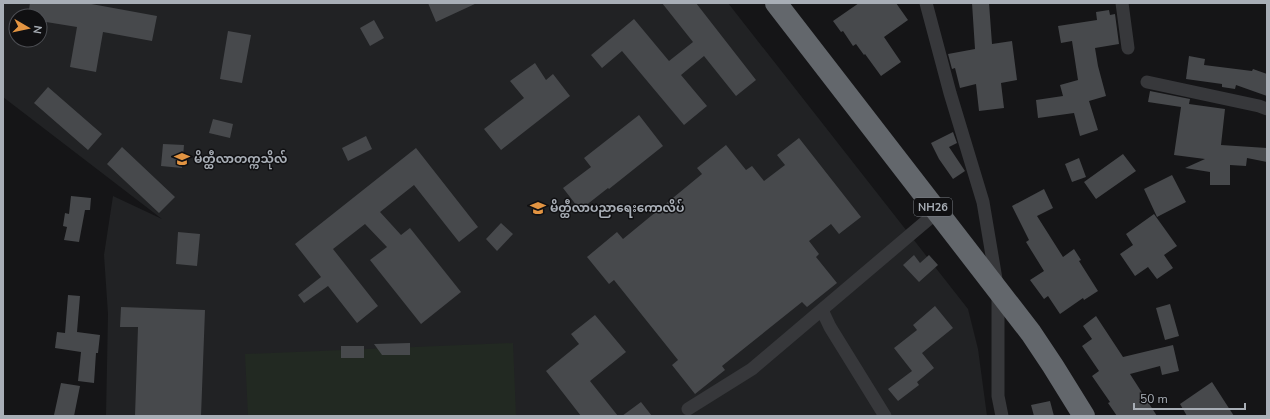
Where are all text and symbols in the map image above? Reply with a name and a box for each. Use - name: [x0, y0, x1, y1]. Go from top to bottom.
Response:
- north arrow: [8, 8, 48, 48]
- text: N: [29, 24, 45, 35]
- place label: မိတ္ထီလာတက္ကသိုလ်: [194, 149, 287, 170]
- school or university icon: မိတ္ထီလာတက္ကသိုလ်: [173, 150, 191, 168]
- place label: မိတ္ထီလာပညာရေးကောလိပ်: [550, 198, 684, 218]
- road number: NH26: [914, 198, 952, 216]
- school or university icon: မိတ္ထီလာပညာရေးကောလိပ်: [529, 199, 547, 217]
- scale bar: [1134, 385, 1245, 411]
- text: 50 m: [1140, 391, 1168, 407]

